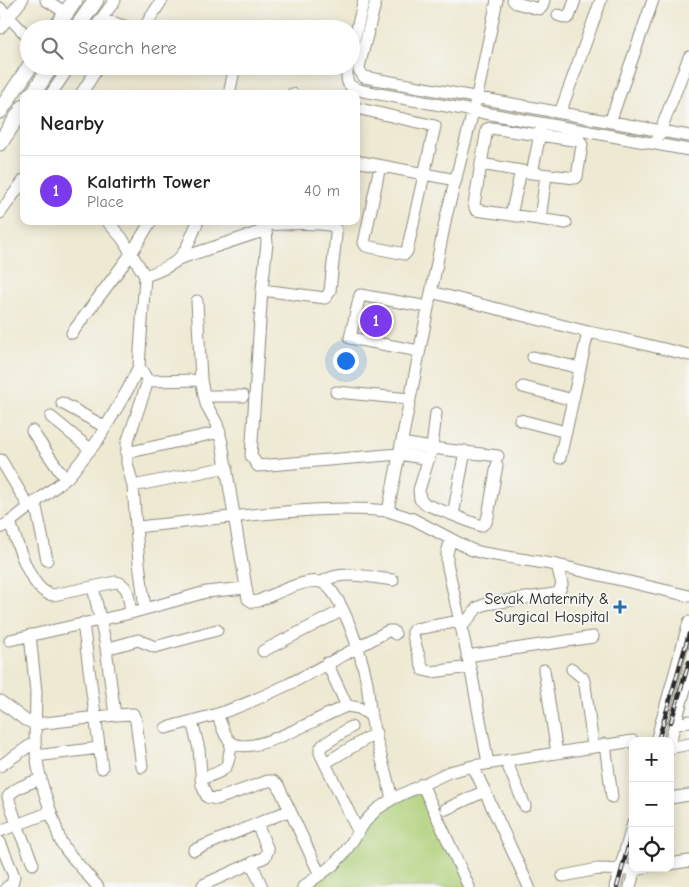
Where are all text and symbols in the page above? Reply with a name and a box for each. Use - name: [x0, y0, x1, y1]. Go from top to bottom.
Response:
- search box: [20, 20, 360, 75]
- icon: search: [38, 34, 66, 62]
- text: Search here: [78, 37, 177, 59]
- text: Nearby: [40, 111, 104, 135]
- text: Kalatirth Tower: [87, 171, 210, 193]
- text: 1: [53, 182, 59, 200]
- text: 40 m: [304, 182, 340, 200]
- text: Place: [87, 193, 123, 211]
- pin: 1: [360, 302, 392, 340]
- your location: [333, 348, 359, 374]
- place label: Sevak Maternity & Surgical Hospital: [484, 590, 609, 626]
- marker: Sevak Maternity & Surgical Hospital: [613, 600, 627, 614]
- map controls: [629, 737, 674, 872]
- button: +: [629, 737, 674, 782]
- button: −: [629, 782, 674, 827]
- button: locate: [629, 827, 674, 872]

